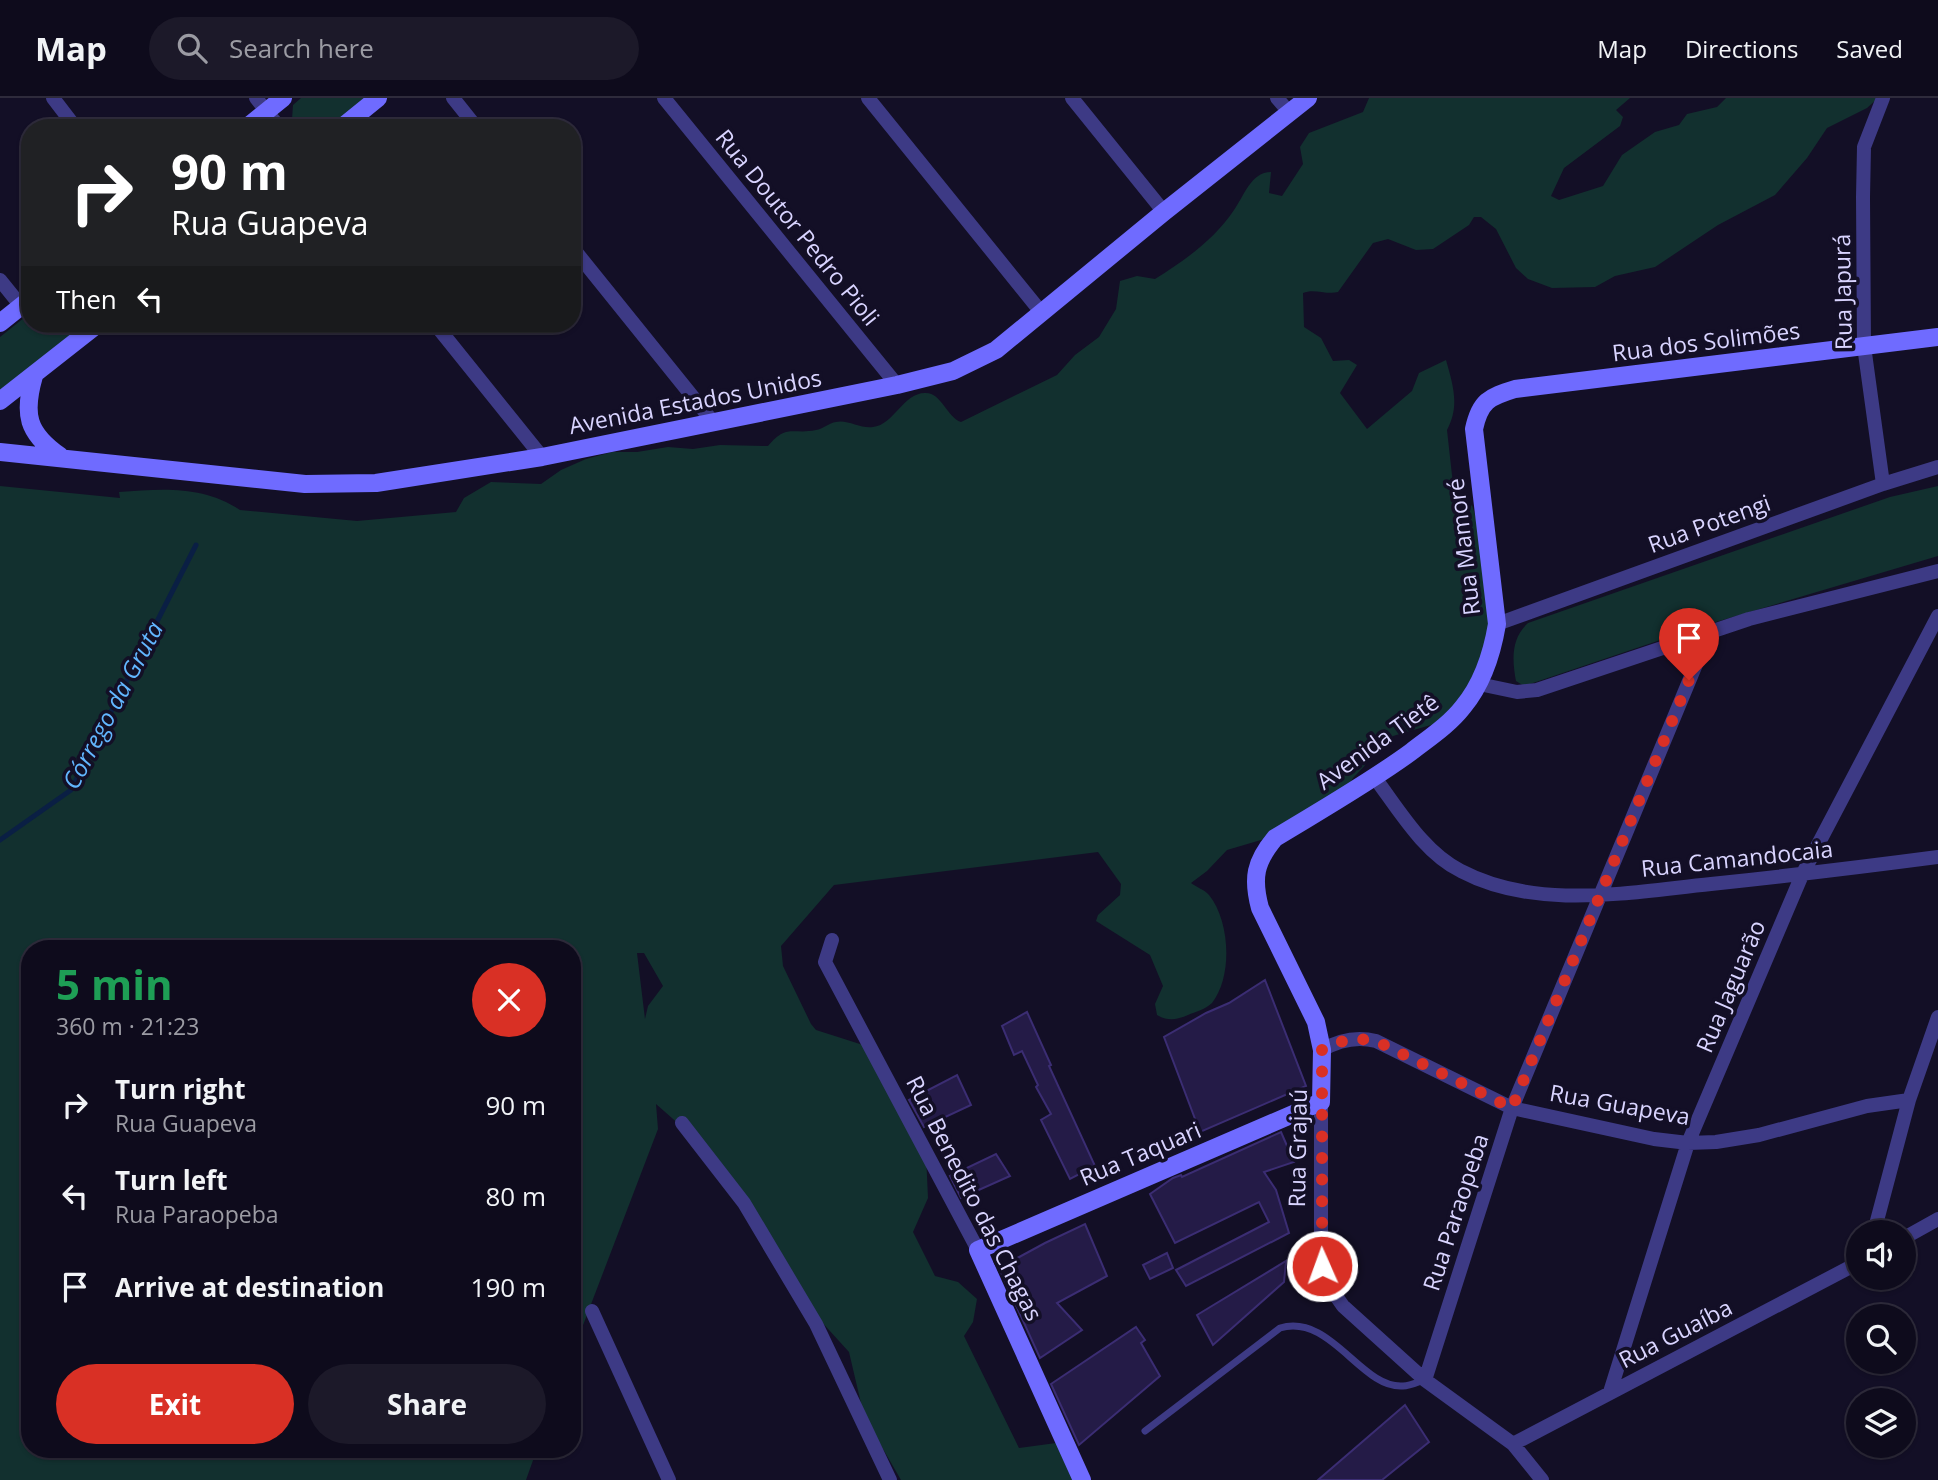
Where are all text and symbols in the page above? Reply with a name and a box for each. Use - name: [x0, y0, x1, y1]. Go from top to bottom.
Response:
- search box: [149, 17, 639, 80]
- text: Map: [35, 26, 107, 71]
- icon: search: [173, 29, 211, 67]
- text: Search here: [229, 30, 374, 66]
- text: Map: [1597, 32, 1647, 65]
- text: Directions: [1685, 32, 1798, 65]
- text: Saved: [1836, 32, 1903, 65]
- street label: Rua Doutor Pedro Pioli: [709, 122, 887, 332]
- text: 90 m: [171, 138, 288, 204]
- icon: right: [56, 147, 147, 238]
- text: Rua Guapeva: [171, 201, 368, 244]
- street label: Rua Japurá: [1825, 234, 1859, 350]
- icon: left: [131, 280, 169, 318]
- text: Then: [56, 281, 117, 317]
- street label: Rua dos Solimões: [1610, 314, 1802, 368]
- street label: Avenida Estados Unidos: [566, 361, 824, 441]
- street label: Rua Mamoré: [1439, 477, 1487, 617]
- street label: Rua Potengi: [1643, 486, 1775, 560]
- pin: [1659, 608, 1719, 680]
- water label: Córrego da Gruta: [54, 615, 170, 795]
- icon: arrive: [1670, 619, 1708, 657]
- street label: Avenida Tietê: [1309, 686, 1445, 796]
- street label: Rua Camandocaia: [1639, 832, 1835, 884]
- street label: Rua Jaguarão: [1688, 915, 1772, 1057]
- text: 5 min: [56, 955, 173, 1012]
- button: close: [472, 963, 546, 1037]
- text: 360 m · 21:23: [56, 1010, 199, 1042]
- street label: Rua Benedito das Chagas: [899, 1070, 1051, 1326]
- text: Turn right: [115, 1071, 246, 1107]
- street label: Rua Guapeva: [1547, 1076, 1693, 1132]
- icon: right: [56, 1086, 94, 1124]
- text: 90 m: [485, 1087, 546, 1123]
- street label: Rua Grajaú: [1280, 1088, 1314, 1208]
- text: Rua Guapeva: [115, 1107, 257, 1139]
- street label: Rua Taquari: [1075, 1113, 1205, 1193]
- street label: Rua Paraopeba: [1415, 1129, 1495, 1295]
- text: Turn left: [115, 1162, 227, 1198]
- icon: left: [56, 1177, 94, 1215]
- text: 80 m: [485, 1178, 546, 1214]
- text: Rua Paraopeba: [115, 1198, 279, 1230]
- map controls: [1846, 1220, 1916, 1458]
- button: sound: [1846, 1220, 1916, 1290]
- position arrow: [1285, 1229, 1359, 1303]
- icon: arrive: [56, 1268, 94, 1306]
- text: Arrive at destination: [115, 1269, 384, 1305]
- text: 190 m: [471, 1269, 546, 1305]
- street label: Rua Guaíba: [1613, 1291, 1737, 1375]
- button: search: [1846, 1304, 1916, 1374]
- button: Exit: [56, 1364, 294, 1444]
- button: Share: [308, 1364, 546, 1444]
- button: layers: [1846, 1388, 1916, 1458]

